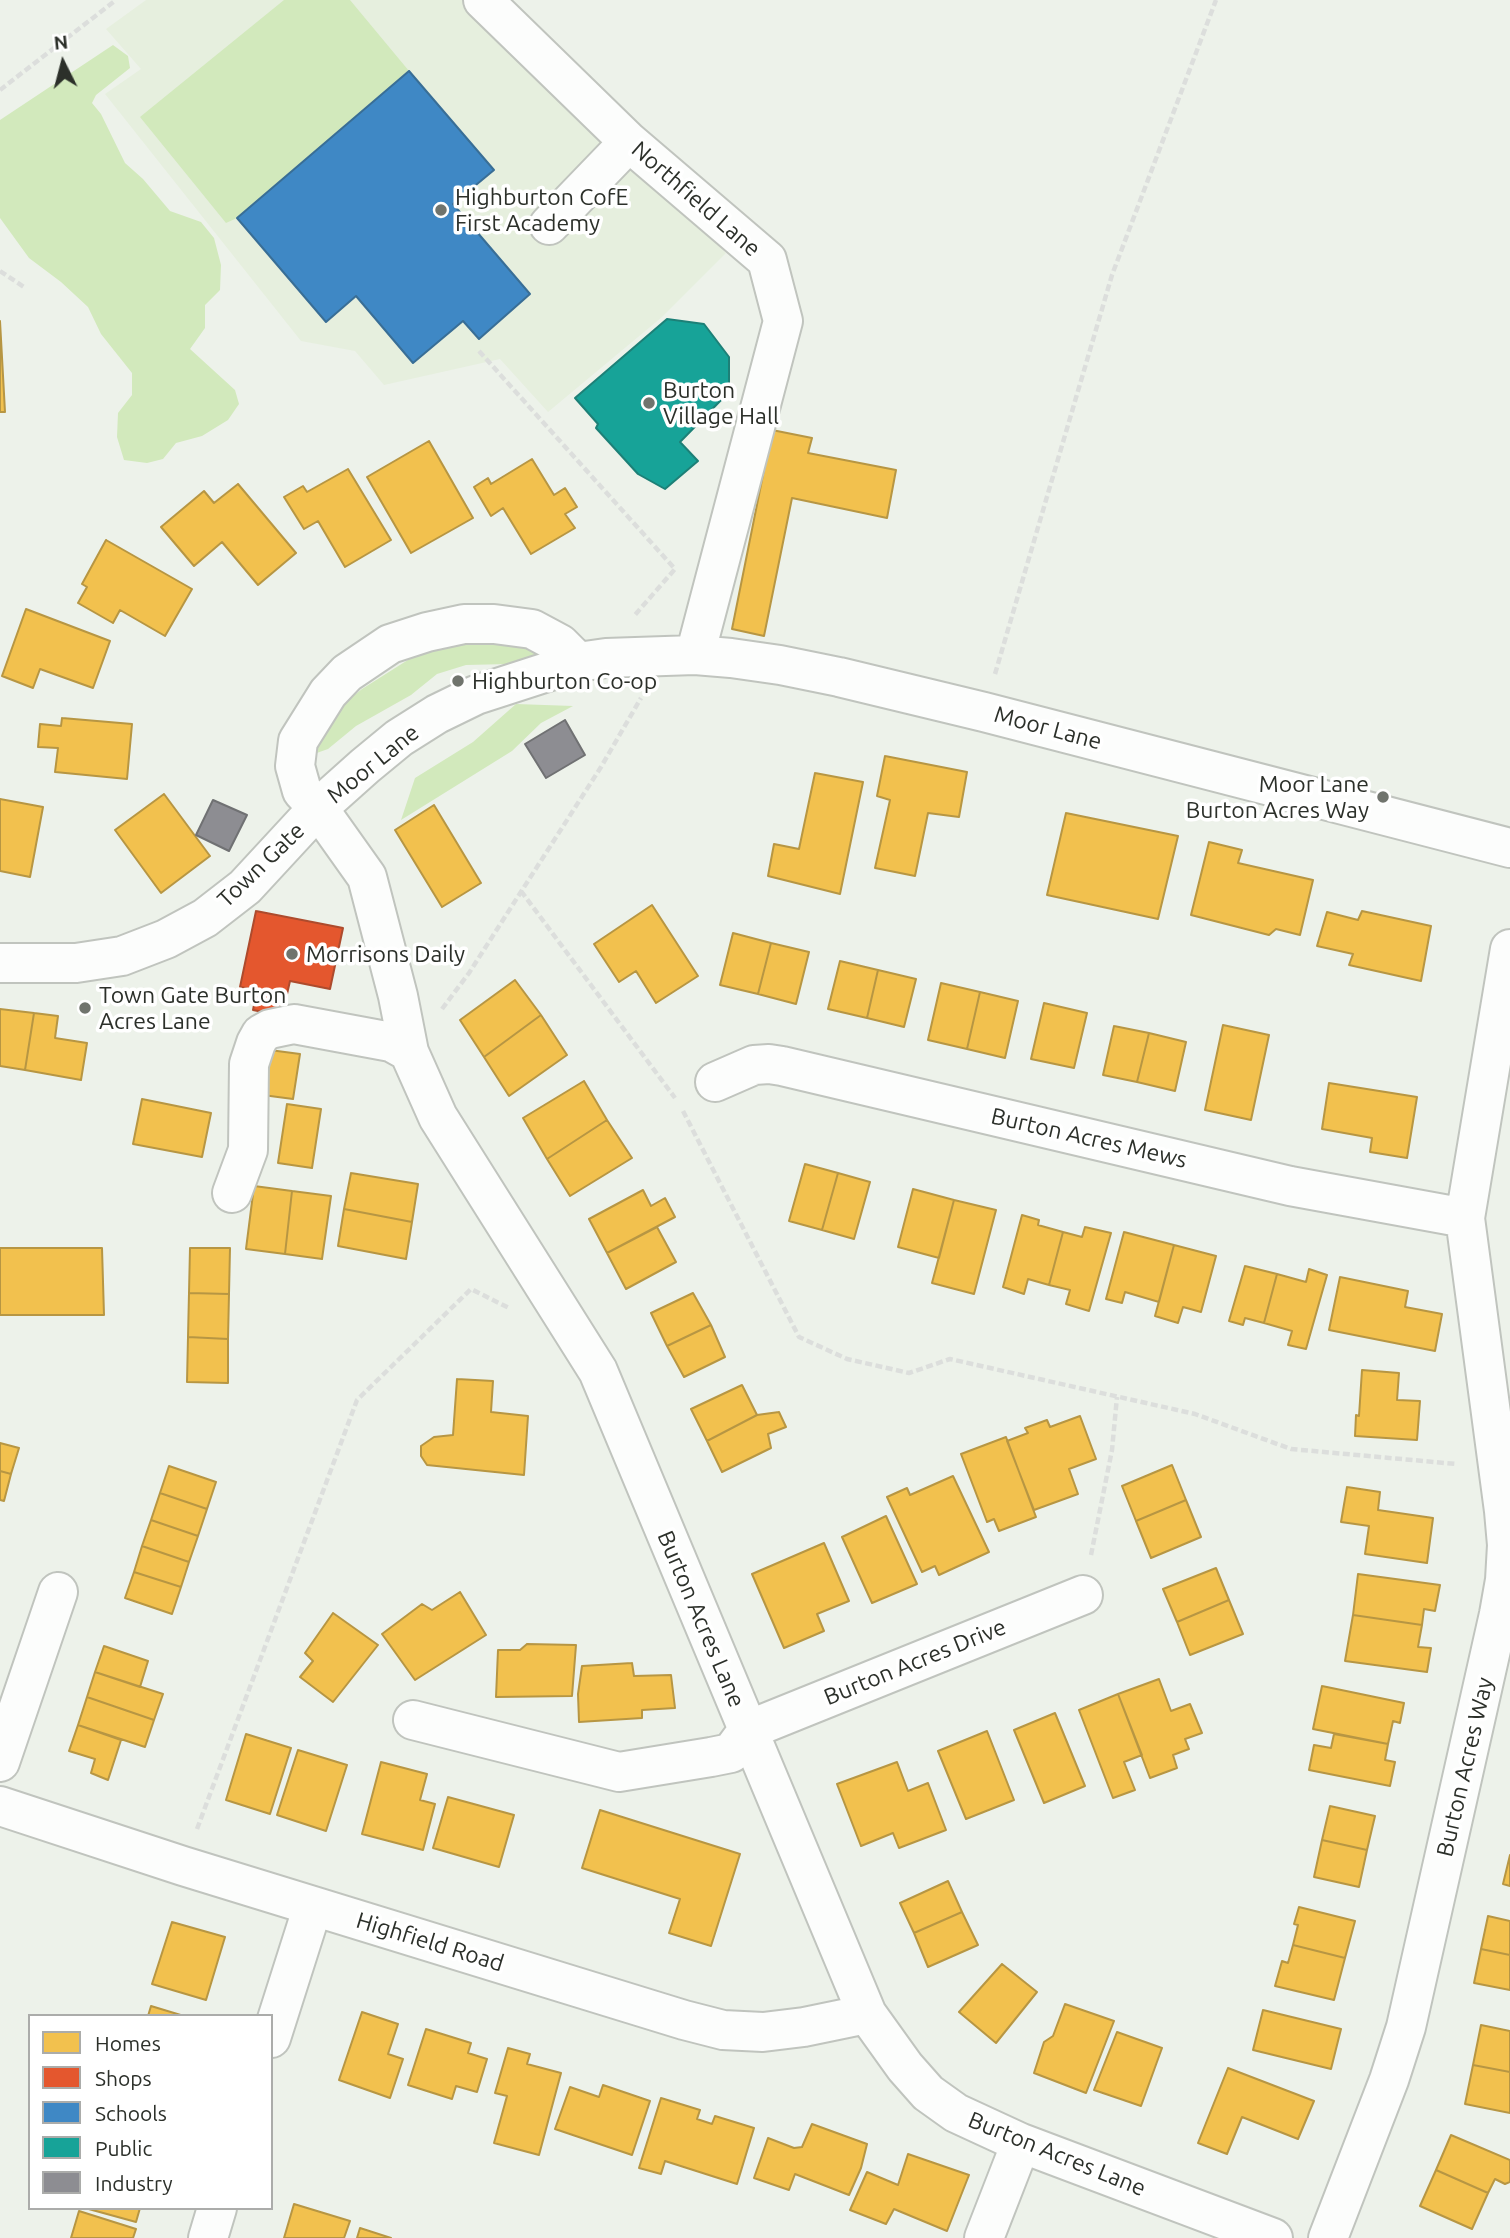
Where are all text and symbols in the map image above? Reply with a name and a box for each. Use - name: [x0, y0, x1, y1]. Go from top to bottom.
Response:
- north arrow: [28, 28, 98, 98]
- text: N: [53, 30, 69, 54]
- street label: Northfield Lane: [626, 135, 766, 263]
- place label: Highburton CofE First Academy: [455, 183, 628, 237]
- marker: Highburton CofE First Academy: [433, 202, 449, 218]
- place label: Burton Village Hall: [663, 376, 779, 430]
- marker: Burton Village Hall: [641, 395, 657, 411]
- place label: Highburton Co-op: [472, 667, 657, 695]
- marker: Highburton Co-op: [450, 673, 466, 689]
- street label: Moor Lane: [991, 700, 1105, 756]
- street label: Moor Lane: [321, 719, 425, 809]
- place label: Moor Lane Burton Acres Way: [1186, 770, 1369, 824]
- marker: Moor Lane Burton Acres Way: [1375, 789, 1391, 805]
- street label: Town Gate: [212, 817, 310, 913]
- place label: Morrisons Daily: [306, 940, 465, 968]
- marker: Morrisons Daily: [284, 946, 300, 962]
- place label: Town Gate Burton Acres Lane: [99, 981, 286, 1035]
- marker: Town Gate Burton Acres Lane: [77, 1000, 93, 1016]
- street label: Burton Acres Mews: [988, 1102, 1190, 1174]
- street label: Burton Acres Lane: [651, 1527, 751, 1711]
- street label: Burton Acres Drive: [820, 1613, 1010, 1711]
- street label: Burton Acres Way: [1431, 1675, 1499, 1859]
- street label: Highfield Road: [353, 1906, 507, 1978]
- legend: [28, 2014, 273, 2210]
- text: Homes: [95, 2031, 161, 2055]
- text: Shops: [95, 2066, 152, 2090]
- text: Schools: [95, 2101, 167, 2125]
- street label: Burton Acres Lane: [964, 2106, 1150, 2202]
- text: Public: [95, 2136, 152, 2160]
- text: Industry: [95, 2171, 173, 2195]

